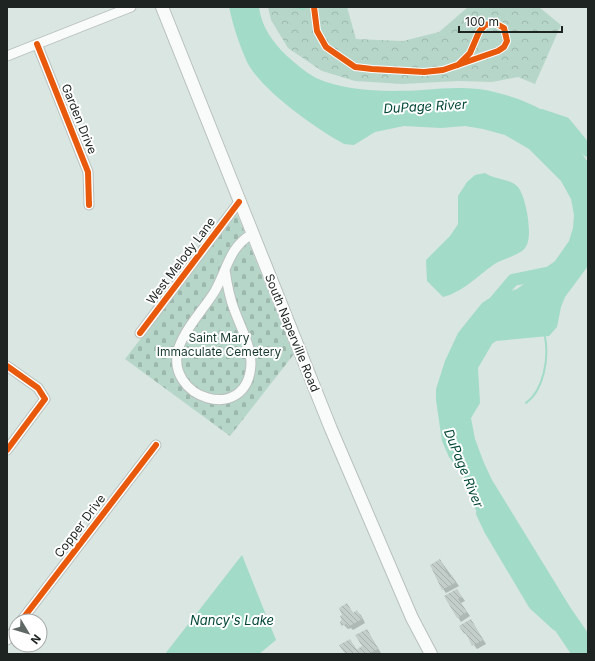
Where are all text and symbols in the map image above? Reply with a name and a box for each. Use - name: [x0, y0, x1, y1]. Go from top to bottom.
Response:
- scale bar: [459, 8, 562, 34]
- text: 100 m: [465, 14, 499, 29]
- street label: Garden Drive: [59, 81, 100, 156]
- water label: DuPage River: [383, 96, 468, 116]
- street label: West Melody Lane: [143, 214, 218, 307]
- street label: South Naperville Road: [262, 272, 323, 394]
- park label: Saint Mary Immaculate Cemetery: [157, 330, 281, 359]
- water label: DuPage River: [441, 426, 487, 511]
- street label: Copper Drive: [51, 491, 108, 560]
- water label: Nancy's Lake: [190, 612, 274, 628]
- north arrow: [8, 613, 48, 653]
- text: N: [28, 632, 44, 647]

